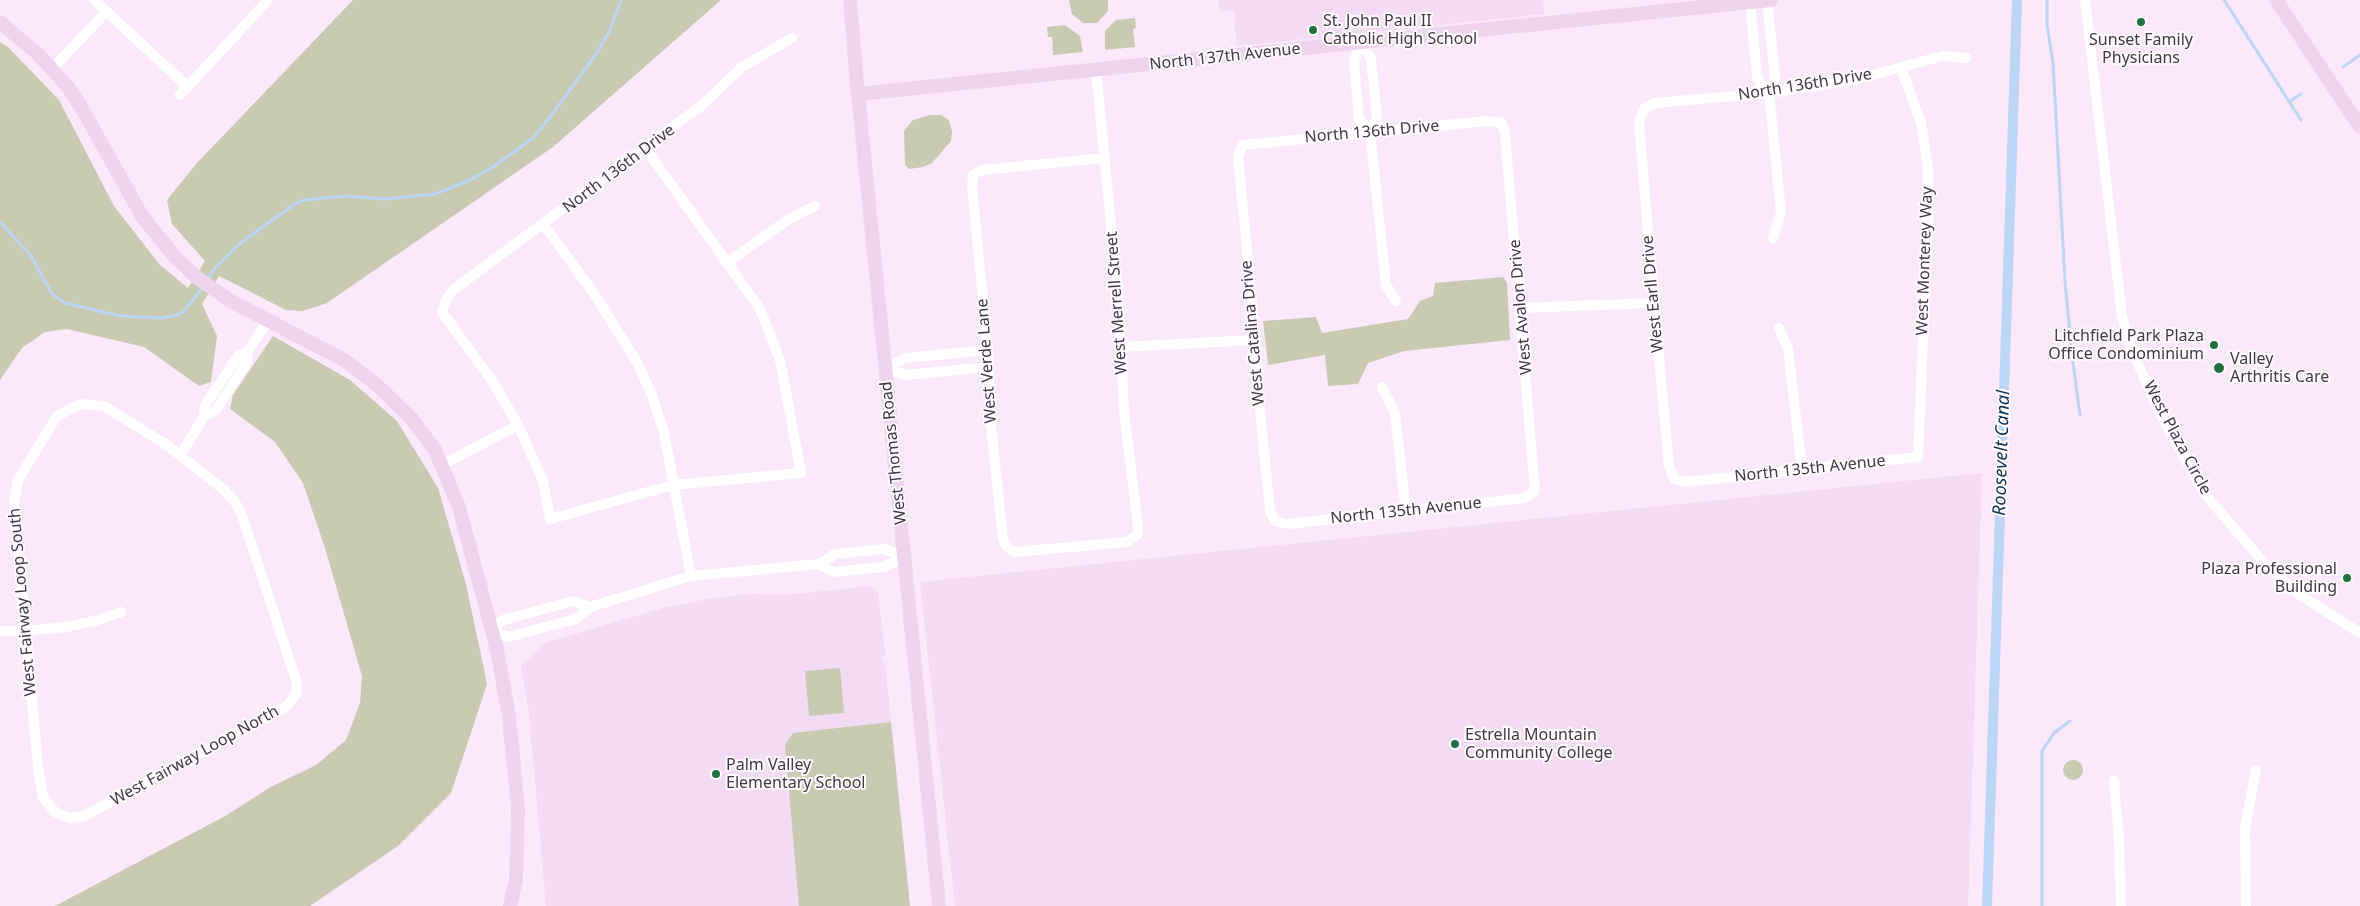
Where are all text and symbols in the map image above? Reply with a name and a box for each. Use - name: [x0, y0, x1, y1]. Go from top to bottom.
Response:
- place label: St. John Paul II Catholic High School: [1323, 11, 1477, 49]
- marker: Sunset Family Physicians: [2135, 16, 2147, 28]
- marker: St. John Paul II Catholic High School: [1307, 24, 1319, 36]
- place label: Sunset Family Physicians: [2089, 30, 2193, 68]
- street label: North 137th Avenue: [1149, 40, 1301, 74]
- street label: North 136th Drive: [1737, 65, 1873, 105]
- street label: North 136th Drive: [1304, 117, 1440, 147]
- street label: North 136th Drive: [559, 121, 679, 217]
- street label: West Monterey Way: [1913, 186, 1937, 336]
- street label: West Merrell Street: [1102, 231, 1132, 375]
- street label: West Earll Drive: [1638, 235, 1668, 353]
- street label: West Avalon Drive: [1506, 238, 1536, 376]
- street label: West Catalina Drive: [1237, 260, 1269, 406]
- street label: West Verde Lane: [973, 298, 1001, 424]
- place label: Litchfield Park Plaza Office Condominium: [2048, 326, 2204, 364]
- marker: Litchfield Park Plaza Office Condominium: [2208, 339, 2220, 351]
- place label: Valley Arthritis Care: [2230, 349, 2329, 387]
- marker: Valley Arthritis Care: [2212, 361, 2226, 375]
- street label: West Plaza Circle: [2139, 378, 2215, 498]
- street label: West Thomas Road: [877, 380, 911, 526]
- water label: Roosevelt Canal: [1989, 390, 2015, 516]
- street label: North 135th Avenue: [1734, 452, 1886, 486]
- street label: North 135th Avenue: [1330, 494, 1482, 528]
- street label: West Fairway Loop South: [5, 507, 41, 697]
- place label: Plaza Professional Building: [2201, 559, 2337, 597]
- marker: Plaza Professional Building: [2341, 572, 2353, 584]
- street label: West Fairway Loop North: [108, 702, 282, 810]
- place label: Estrella Mountain Community College: [1465, 725, 1613, 763]
- marker: Estrella Mountain Community College: [1449, 738, 1461, 750]
- place label: Palm Valley Elementary School: [726, 755, 865, 793]
- marker: Palm Valley Elementary School: [710, 768, 722, 780]

